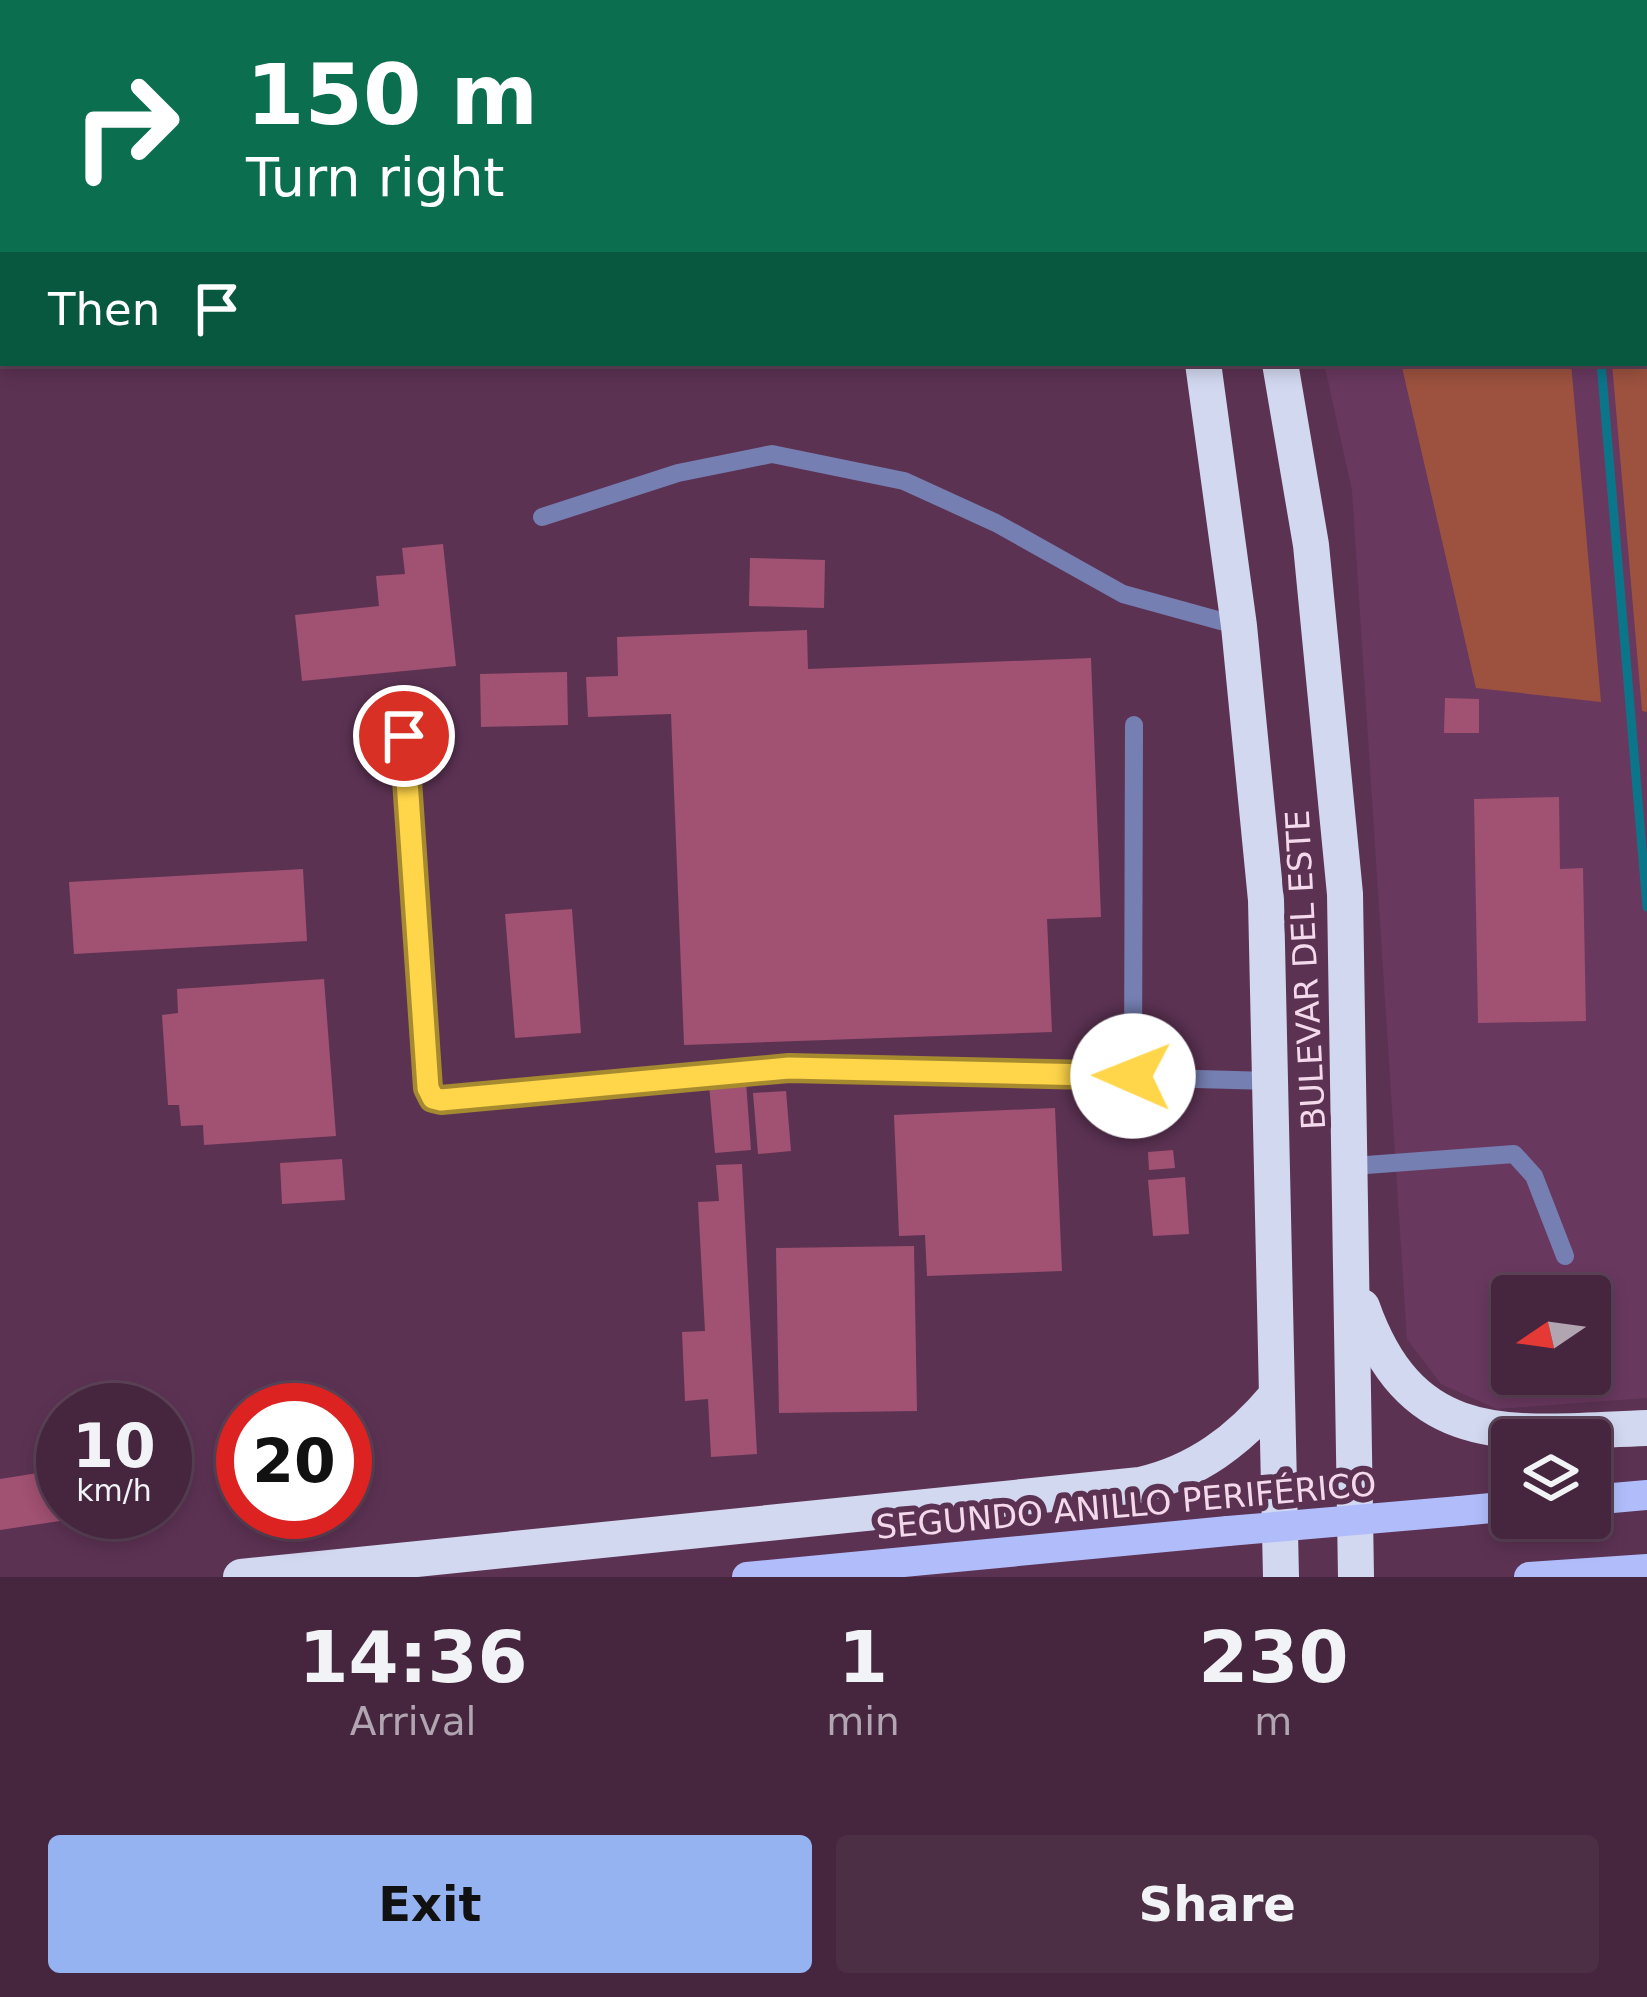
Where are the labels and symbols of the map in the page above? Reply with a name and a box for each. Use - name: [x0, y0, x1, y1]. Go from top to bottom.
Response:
- pin: [353, 685, 455, 787]
- street label: BULEVAR DEL ESTE: [1278, 809, 1333, 1131]
- position arrow: [1070, 1013, 1196, 1139]
- north arrow: [1491, 1275, 1611, 1395]
- speed limit sign: 20: [216, 1383, 372, 1539]
- street label: SEGUNDO ANILLO PERIFÉRICO: [874, 1463, 1378, 1547]

